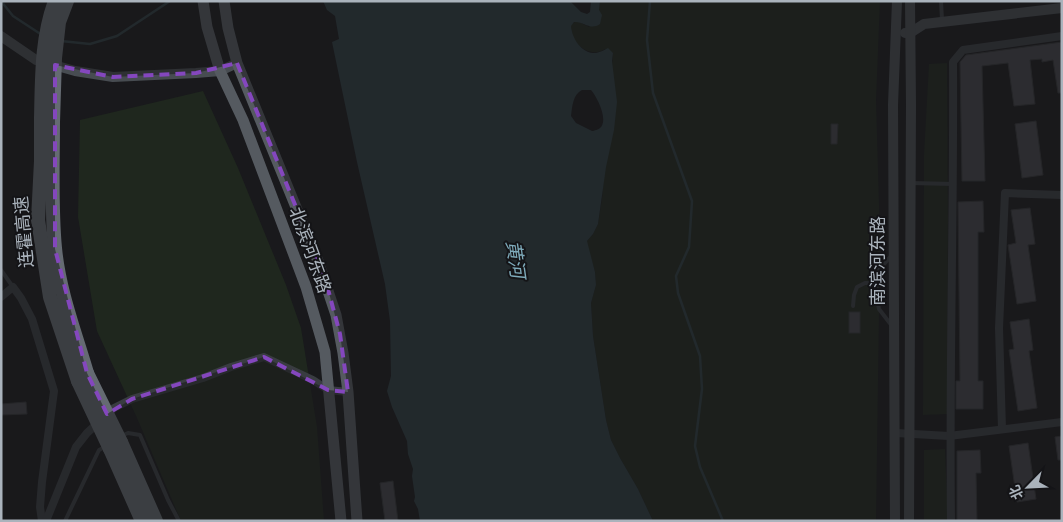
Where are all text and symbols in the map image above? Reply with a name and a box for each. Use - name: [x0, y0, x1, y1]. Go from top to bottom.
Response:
- street label: 连霍高速: [8, 195, 39, 269]
- street label: 北滨河东路: [283, 203, 338, 296]
- street label: 南滨河东路: [865, 216, 890, 306]
- water label: 黄河: [500, 238, 532, 284]
- north arrow: [1003, 462, 1053, 512]
- text: 北: [1005, 482, 1027, 502]

